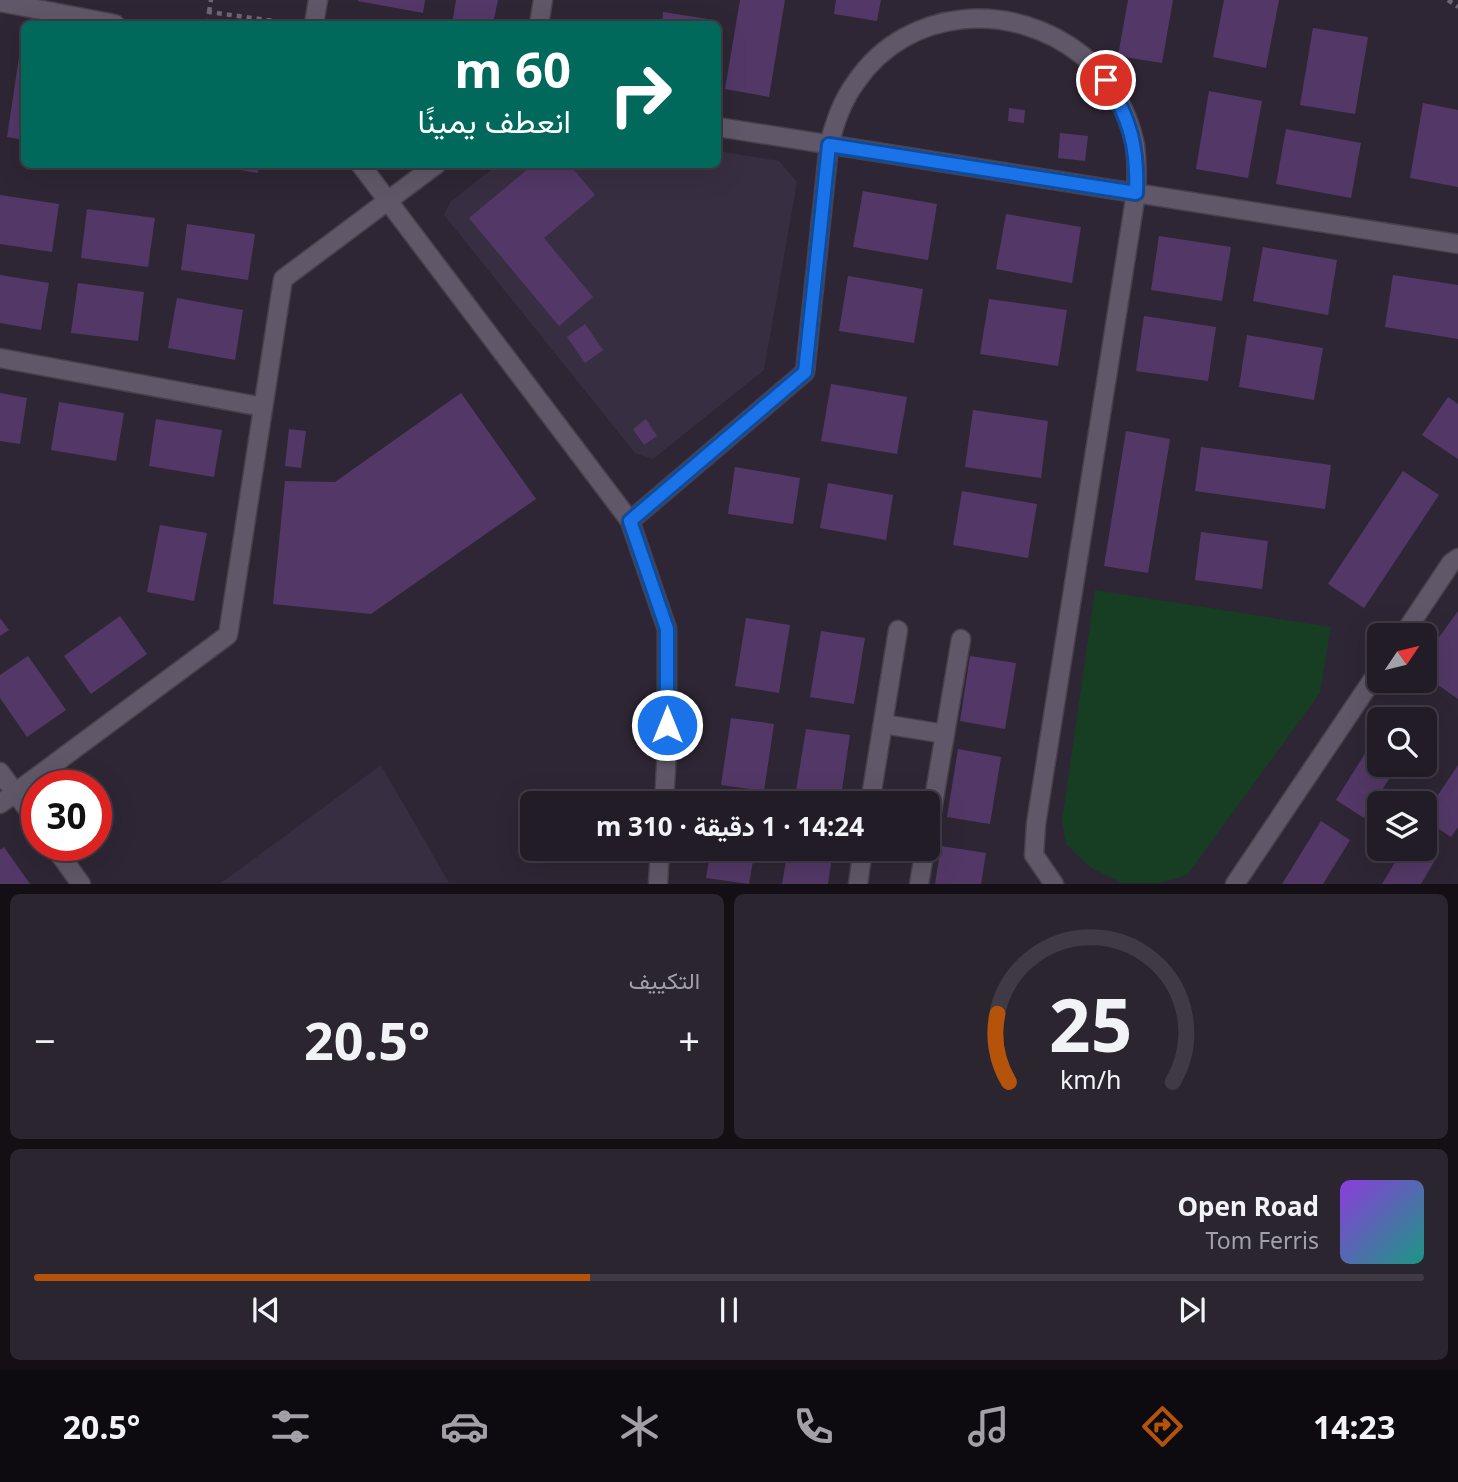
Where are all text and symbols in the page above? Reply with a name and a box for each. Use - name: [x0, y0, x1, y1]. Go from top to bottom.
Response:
- text: 60 m: [454, 36, 571, 102]
- icon: right: [595, 49, 686, 140]
- pin: [1076, 50, 1136, 110]
- icon: arrive: [1087, 61, 1125, 99]
- text: انعطف يمينًا: [417, 99, 571, 142]
- north arrow: [1367, 623, 1437, 693]
- map controls: [1367, 623, 1437, 861]
- position arrow: [630, 688, 704, 762]
- button: search: [1367, 707, 1437, 777]
- speed limit sign: 30: [21, 770, 112, 861]
- button: layers: [1367, 791, 1437, 861]
- text: 14:24 · 1 دقيقة · 310 m: [596, 808, 864, 844]
- text: التكييف: [629, 964, 700, 996]
- text: 25: [1049, 975, 1133, 1074]
- text: 20.5°: [304, 1004, 430, 1075]
- text: −: [34, 1014, 56, 1066]
- text: +: [678, 1014, 700, 1066]
- text: km/h: [1060, 1062, 1122, 1096]
- text: Open Road: [1178, 1188, 1319, 1224]
- text: Tom Ferris: [1206, 1224, 1319, 1256]
- icon: previous: [247, 1291, 285, 1329]
- icon: pause: [710, 1291, 748, 1329]
- icon: next: [1173, 1291, 1211, 1329]
- icon: filters: [266, 1402, 315, 1451]
- icon: car: [440, 1402, 489, 1451]
- icon: climate: [615, 1402, 664, 1451]
- icon: phone: [789, 1402, 838, 1451]
- icon: music: [964, 1402, 1013, 1451]
- icon: directions: [1138, 1402, 1187, 1451]
- text: 20.5°: [63, 1405, 140, 1448]
- text: 14:23: [1313, 1405, 1395, 1448]

